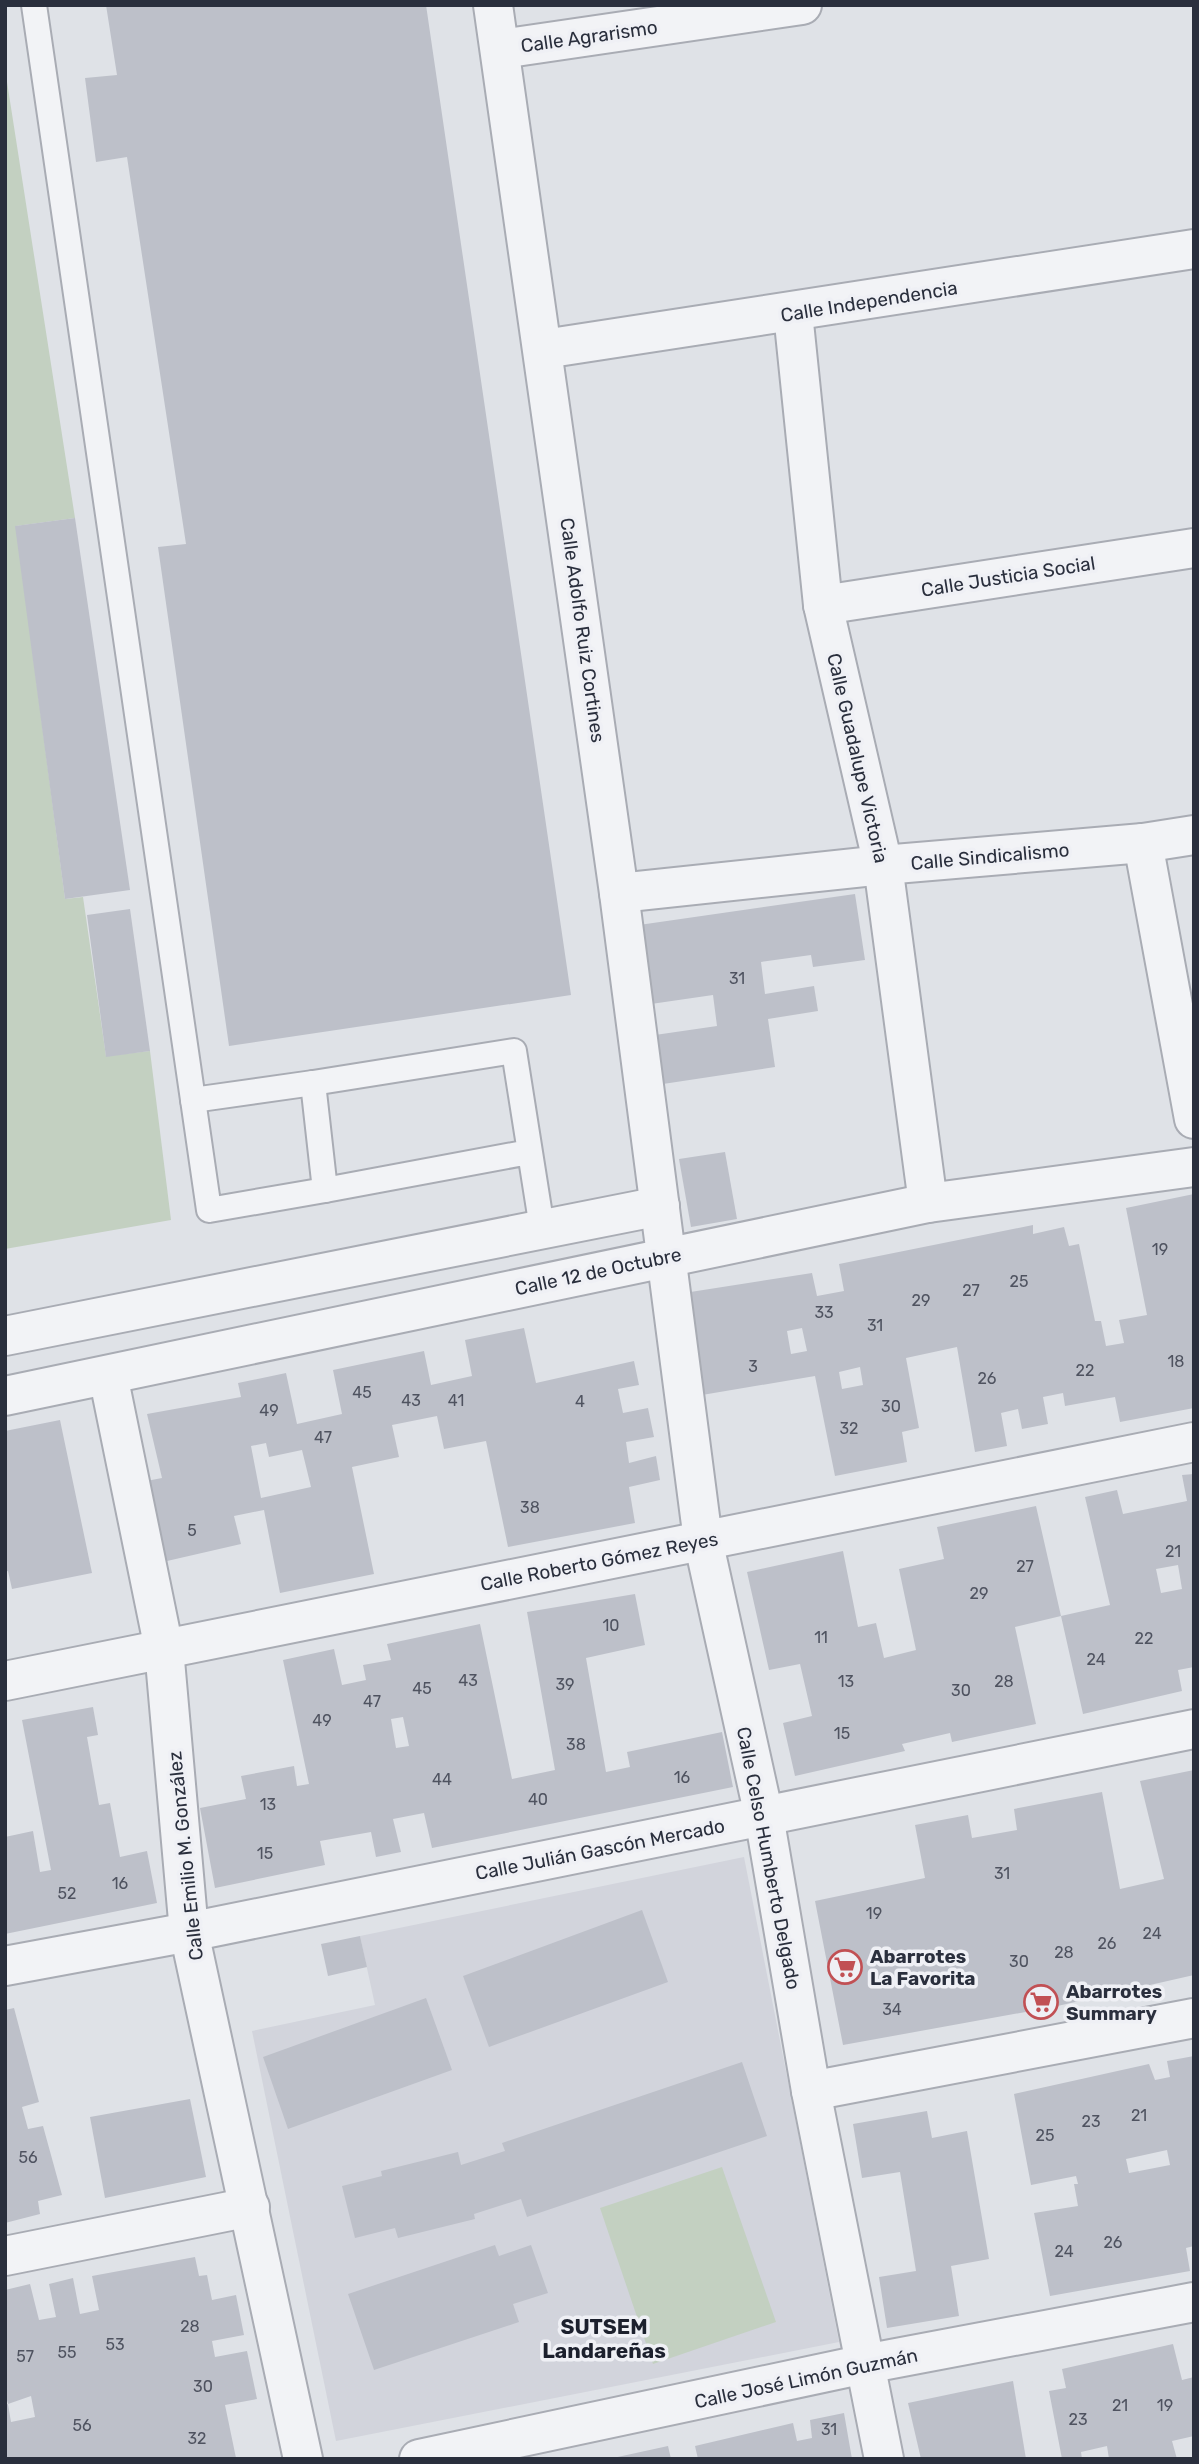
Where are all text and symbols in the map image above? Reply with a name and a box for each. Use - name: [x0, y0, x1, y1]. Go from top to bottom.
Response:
- street label: Calle Agrarismo: [519, 16, 659, 57]
- street label: Calle Independencia: [779, 276, 959, 327]
- street label: Calle Adolfo Ruiz Cortines: [555, 516, 610, 744]
- street label: Calle Justicia Social: [919, 551, 1097, 602]
- street label: Calle Guadalupe Victoria: [822, 651, 893, 865]
- street label: Calle Sindicalismo: [910, 838, 1070, 875]
- house number: 31: [729, 969, 745, 988]
- house number: 19: [1152, 1240, 1168, 1259]
- street label: Calle 12 de Octubre: [513, 1243, 683, 1300]
- house number: 25: [1010, 1272, 1028, 1291]
- house number: 27: [962, 1281, 980, 1300]
- house number: 29: [912, 1291, 930, 1310]
- house number: 33: [814, 1303, 834, 1322]
- house number: 31: [867, 1316, 883, 1335]
- house number: 18: [1167, 1352, 1185, 1371]
- house number: 3: [748, 1357, 758, 1376]
- house number: 22: [1076, 1361, 1094, 1380]
- house number: 26: [977, 1369, 997, 1388]
- house number: 45: [352, 1383, 372, 1402]
- house number: 43: [401, 1391, 421, 1410]
- house number: 41: [448, 1391, 464, 1410]
- house number: 4: [575, 1392, 585, 1411]
- house number: 30: [881, 1397, 901, 1416]
- house number: 49: [259, 1401, 279, 1420]
- house number: 32: [839, 1419, 859, 1438]
- house number: 47: [314, 1428, 332, 1447]
- house number: 38: [520, 1498, 540, 1517]
- house number: 5: [187, 1521, 197, 1540]
- street label: Calle Roberto Gómez Reyes: [478, 1527, 720, 1596]
- house number: 21: [1165, 1542, 1181, 1561]
- house number: 27: [1016, 1557, 1034, 1576]
- house number: 29: [970, 1584, 988, 1603]
- house number: 10: [602, 1616, 620, 1635]
- house number: 11: [814, 1628, 828, 1647]
- house number: 22: [1135, 1629, 1153, 1648]
- house number: 24: [1086, 1650, 1106, 1669]
- house number: 43: [458, 1671, 478, 1690]
- house number: 13: [838, 1672, 854, 1691]
- house number: 28: [994, 1672, 1014, 1691]
- house number: 39: [555, 1675, 575, 1694]
- house number: 45: [412, 1679, 432, 1698]
- house number: 30: [951, 1681, 971, 1700]
- house number: 47: [363, 1692, 381, 1711]
- house number: 49: [312, 1711, 332, 1730]
- house number: 15: [834, 1724, 850, 1743]
- street label: Calle Celso Humberto Delgado: [732, 1725, 805, 1991]
- house number: 38: [566, 1735, 586, 1754]
- street label: Calle Emilio M. González: [163, 1750, 208, 1962]
- house number: 16: [674, 1768, 691, 1787]
- house number: 44: [432, 1770, 452, 1789]
- house number: 40: [528, 1790, 548, 1809]
- house number: 13: [260, 1795, 276, 1814]
- street label: Calle Julián Gascón Mercado: [473, 1814, 727, 1885]
- house number: 15: [257, 1844, 273, 1863]
- house number: 31: [994, 1864, 1010, 1883]
- house number: 16: [112, 1874, 129, 1893]
- house number: 52: [58, 1884, 76, 1903]
- house number: 19: [866, 1904, 882, 1923]
- house number: 24: [1142, 1924, 1162, 1943]
- house number: 26: [1097, 1934, 1117, 1953]
- house number: 28: [1054, 1943, 1074, 1962]
- place label: Abarrotes La Favorita: [870, 1945, 976, 1990]
- supermarket icon: Abarrotes La Favorita: [826, 1948, 864, 1986]
- house number: 30: [1009, 1952, 1029, 1971]
- place label: Abarrotes Summary: [1066, 1980, 1162, 2025]
- supermarket icon: Abarrotes Summary: [1022, 1983, 1060, 2021]
- house number: 34: [882, 2000, 902, 2019]
- house number: 21: [1131, 2106, 1147, 2125]
- house number: 23: [1081, 2112, 1101, 2131]
- house number: 25: [1036, 2126, 1054, 2145]
- house number: 56: [18, 2148, 38, 2167]
- house number: 26: [1103, 2233, 1123, 2252]
- house number: 24: [1054, 2242, 1074, 2261]
- district label: SUTSEM Landareñas: [542, 2314, 666, 2363]
- house number: 28: [180, 2317, 200, 2336]
- house number: 53: [105, 2335, 125, 2354]
- house number: 55: [57, 2343, 77, 2362]
- street label: Calle José Limón Guzmán: [692, 2344, 920, 2413]
- house number: 57: [16, 2347, 34, 2366]
- house number: 30: [193, 2377, 213, 2396]
- house number: 21: [1112, 2396, 1128, 2415]
- house number: 19: [1157, 2396, 1173, 2415]
- house number: 23: [1068, 2410, 1088, 2429]
- house number: 56: [72, 2416, 92, 2435]
- house number: 31: [821, 2420, 837, 2439]
- house number: 32: [187, 2429, 207, 2448]

